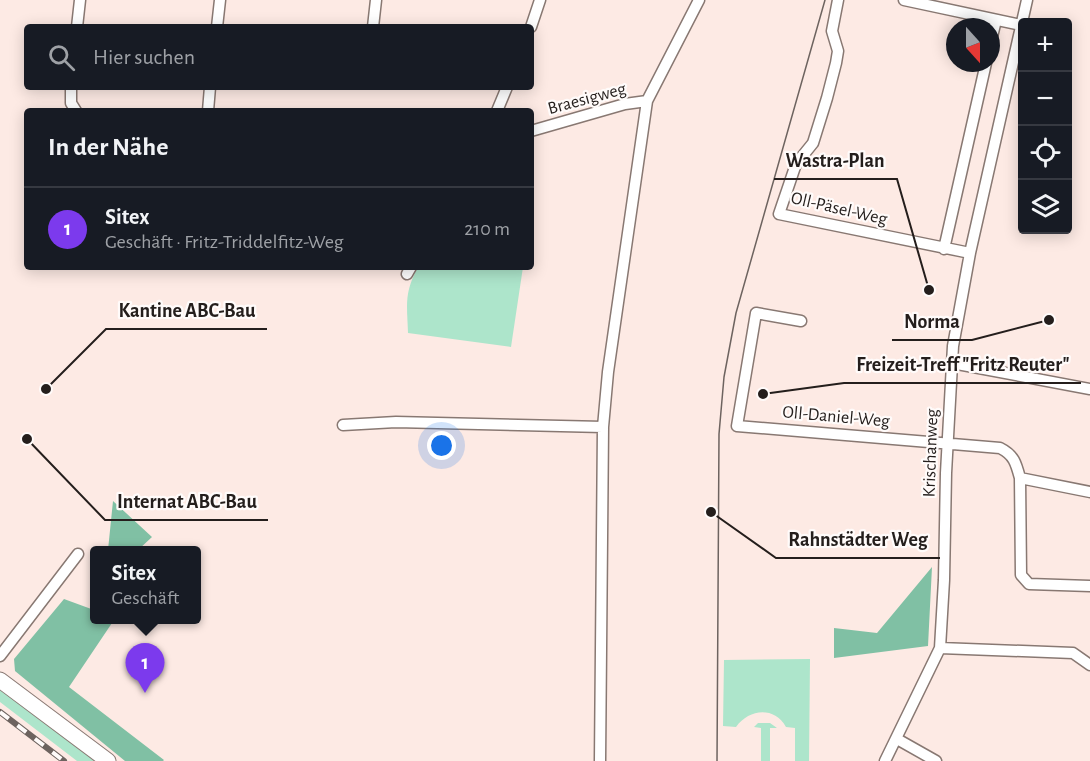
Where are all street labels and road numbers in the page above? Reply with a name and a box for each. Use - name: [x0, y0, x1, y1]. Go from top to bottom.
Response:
- street label: Braesigweg: [546, 80, 628, 118]
- street label: Oll-Päsel-Weg: [789, 189, 889, 229]
- street label: Oll-Daniel-Weg: [782, 403, 891, 431]
- street label: Krischanweg: [920, 408, 942, 498]

